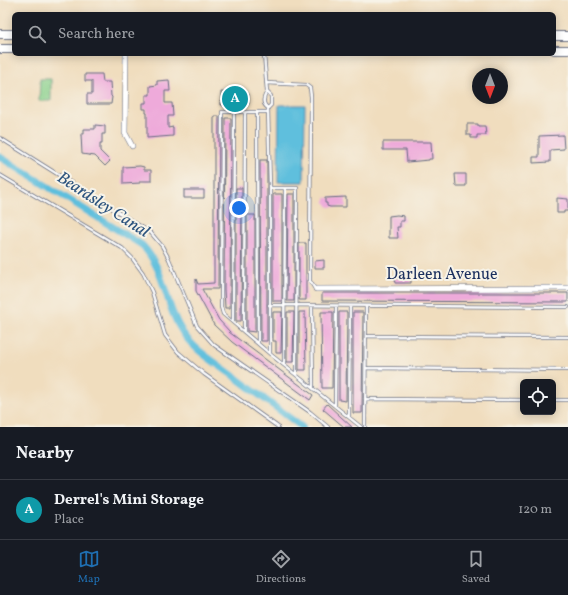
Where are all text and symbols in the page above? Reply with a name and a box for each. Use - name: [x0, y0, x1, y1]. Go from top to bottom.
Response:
- search box: [12, 12, 556, 56]
- icon: search: [26, 23, 48, 45]
- text: Search here: [58, 24, 135, 45]
- north arrow: [472, 68, 508, 104]
- pin: A: [222, 84, 248, 114]
- water label: Beardsley Canal: [52, 167, 154, 243]
- your location: [229, 198, 249, 218]
- street label: Darleen Avenue: [386, 264, 498, 286]
- map controls: [520, 379, 556, 415]
- button: locate: [520, 379, 556, 415]
- text: Nearby: [16, 442, 74, 465]
- text: Derrel's Mini Storage: [54, 490, 204, 511]
- text: A: [24, 501, 34, 519]
- text: 120 m: [518, 501, 552, 519]
- text: Place: [54, 511, 84, 529]
- tab: Map: [78, 548, 100, 587]
- tab: Directions: [256, 548, 306, 587]
- tab: Saved: [462, 548, 490, 587]

